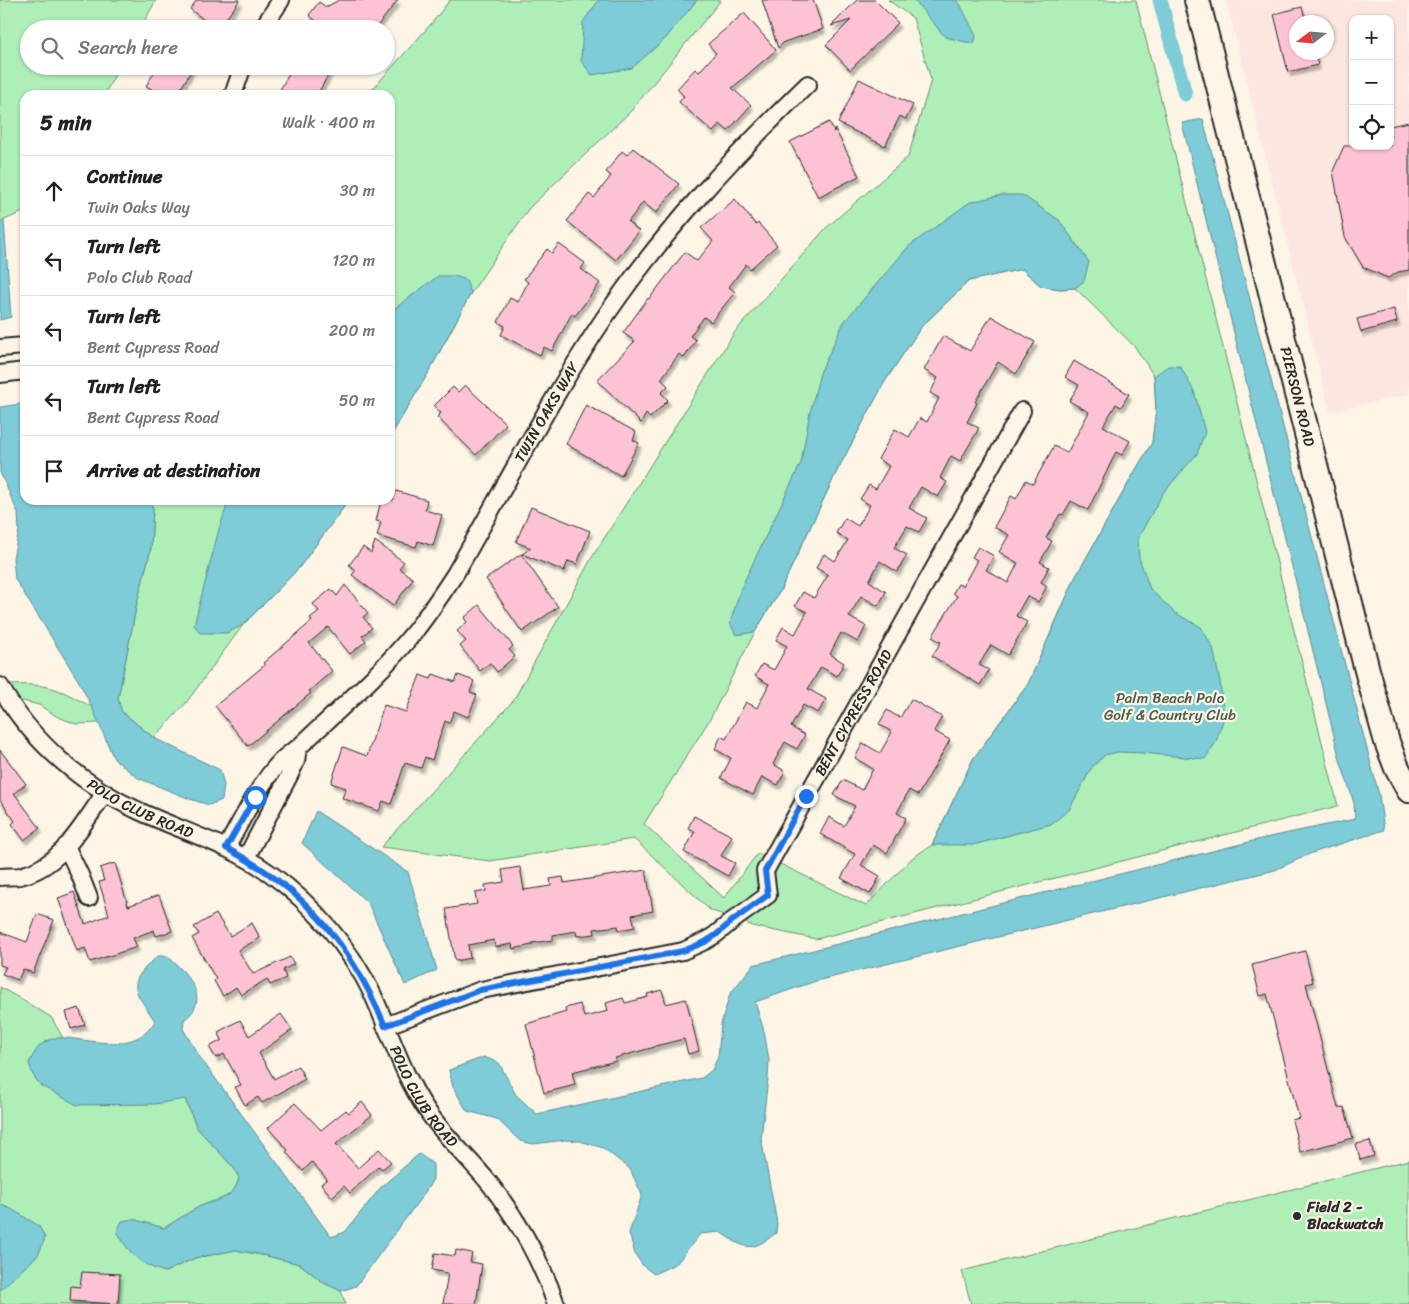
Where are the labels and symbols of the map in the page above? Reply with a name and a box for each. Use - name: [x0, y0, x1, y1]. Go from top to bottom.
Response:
- north arrow: [1289, 15, 1334, 60]
- street label: PIERSON ROAD: [1272, 344, 1323, 449]
- street label: TWIN OAKS WAY: [507, 356, 587, 467]
- street label: BENT CYPRESS ROAD: [808, 645, 899, 781]
- park label: Palm Beach Polo Golf & Country Club: [1104, 685, 1236, 728]
- street label: POLO CLUB ROAD: [81, 772, 197, 846]
- route end: [795, 785, 818, 808]
- route start: [244, 786, 267, 809]
- street label: POLO CLUB ROAD: [382, 1042, 464, 1153]
- place label: Field 2 - Blackwatch: [1306, 1194, 1384, 1237]
- marker: Field 2 - Blackwatch: [1291, 1210, 1303, 1222]

